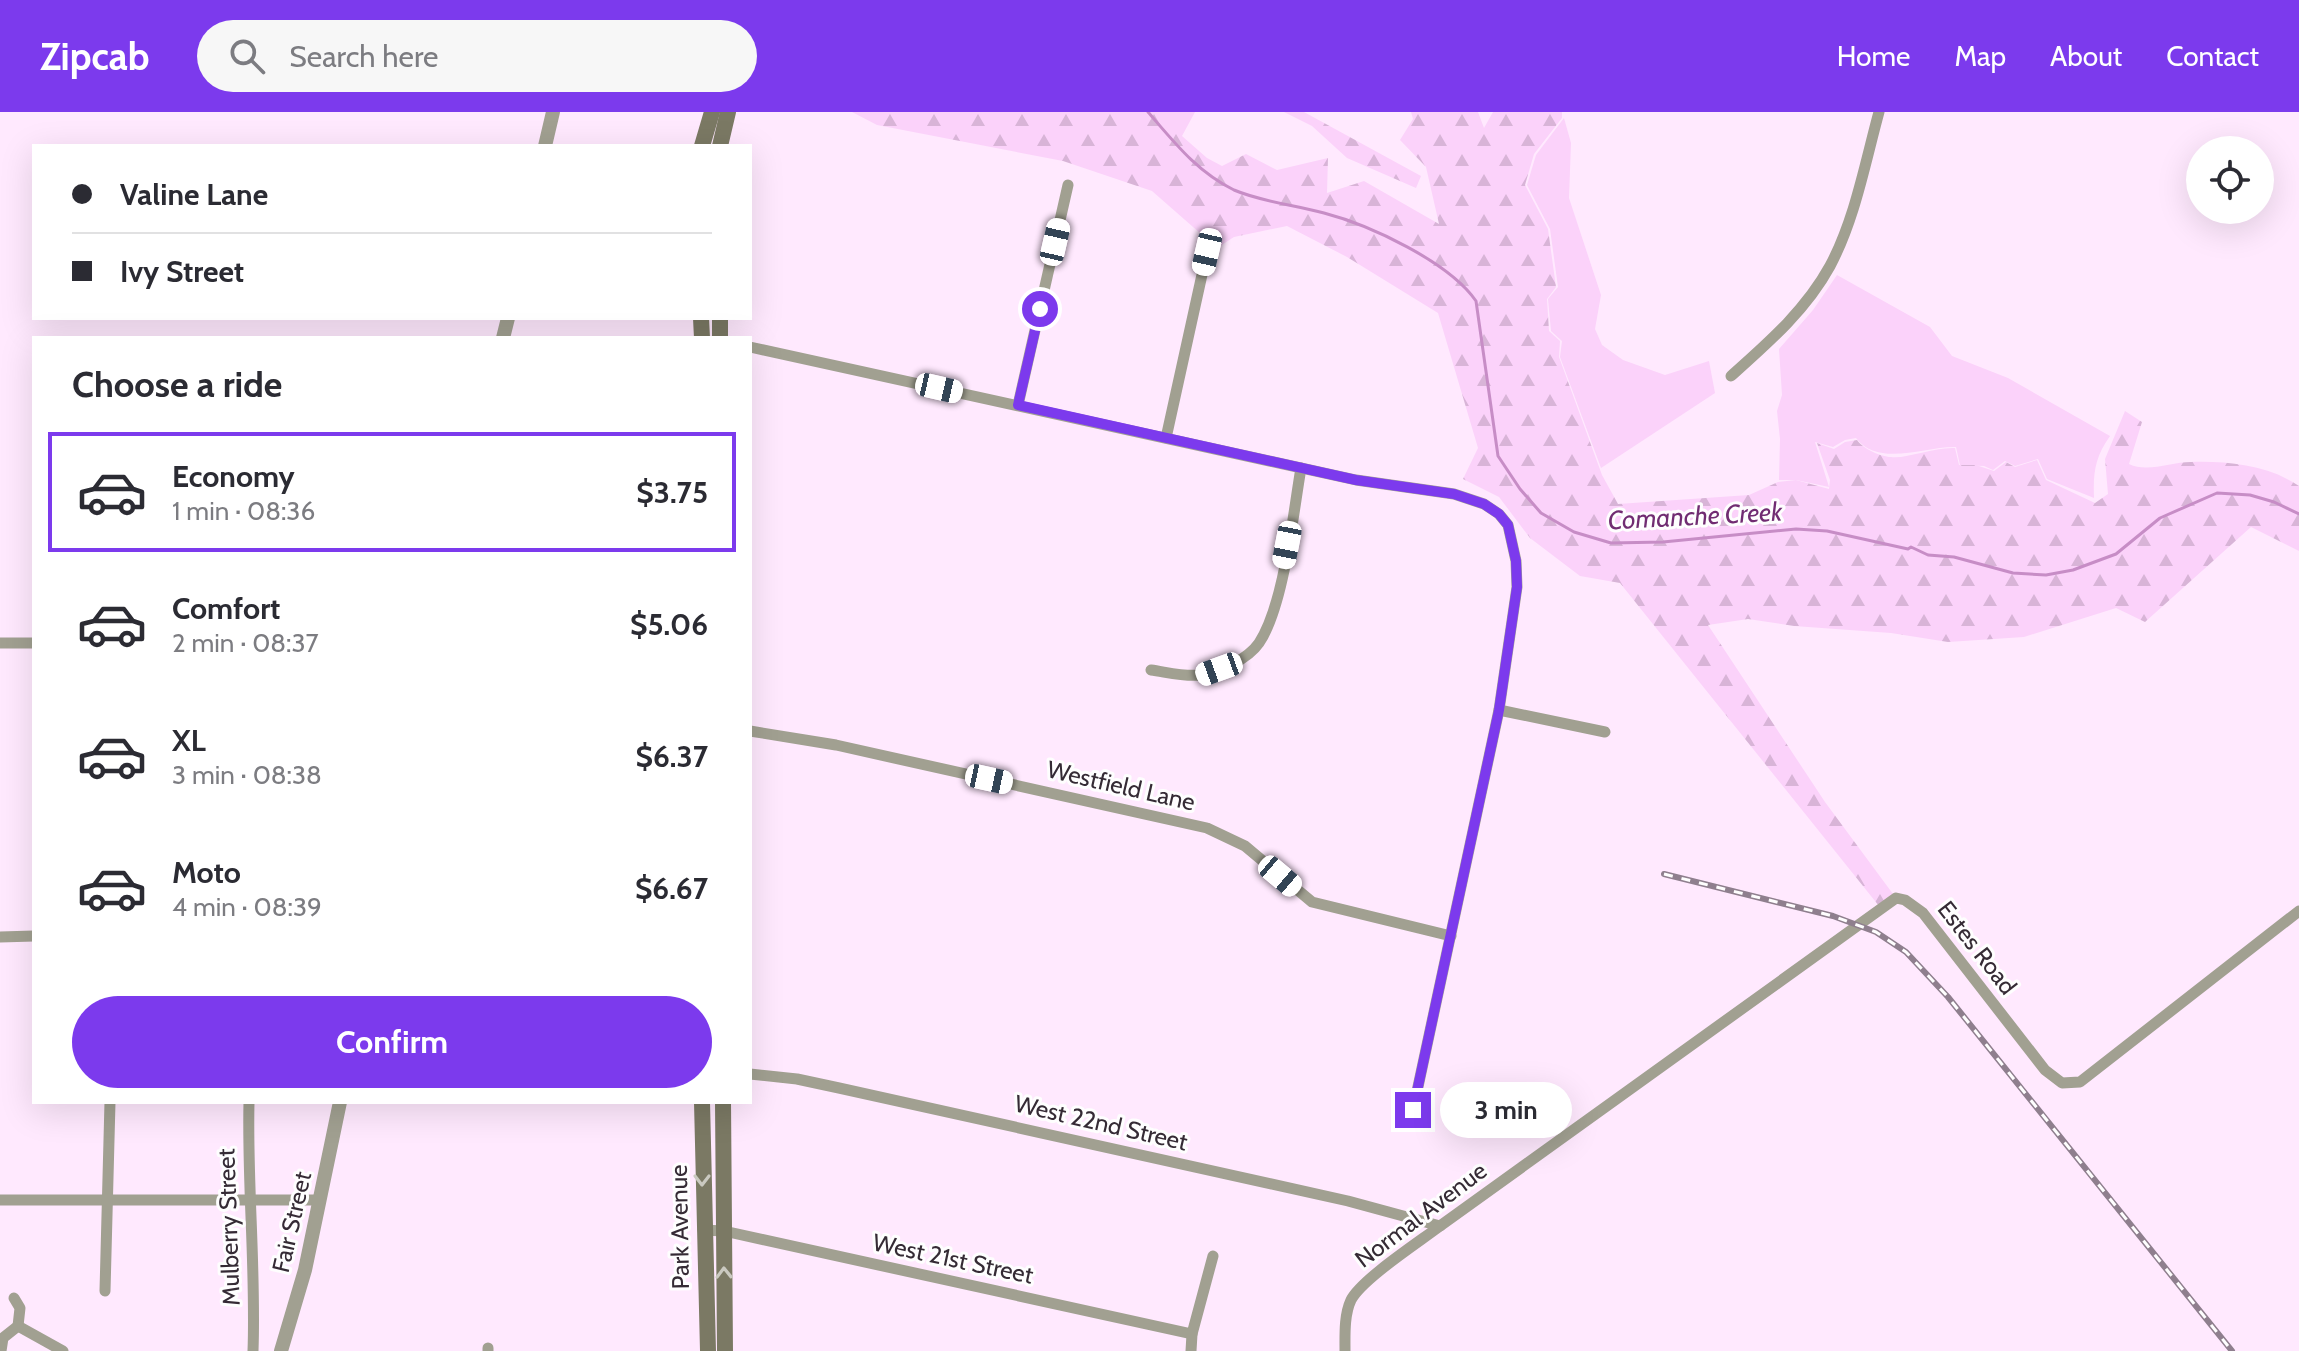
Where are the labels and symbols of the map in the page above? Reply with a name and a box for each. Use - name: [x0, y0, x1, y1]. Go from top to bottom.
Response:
- car: [1038, 216, 1072, 268]
- car: [1190, 226, 1224, 278]
- route start: [1022, 291, 1058, 327]
- car: [913, 371, 965, 405]
- water label: Comanche Creek: [1607, 495, 1784, 537]
- car: [1271, 519, 1303, 571]
- car: [1192, 650, 1246, 688]
- street label: Westfield Lane: [1044, 754, 1198, 817]
- car: [963, 762, 1015, 796]
- car: [1254, 851, 1306, 901]
- street label: Estes Road: [1932, 895, 2023, 1000]
- callout: 3 min: [1441, 1082, 1573, 1138]
- street label: West 22nd Street: [1012, 1089, 1190, 1156]
- route end: [1395, 1092, 1431, 1128]
- street label: Mulberry Street: [211, 1148, 246, 1306]
- street label: Normal Avenue: [1349, 1156, 1492, 1273]
- street label: Park Avenue: [664, 1164, 695, 1290]
- street label: Fair Street: [266, 1169, 317, 1275]
- one-way arrow: [694, 1174, 711, 1187]
- street label: West 21st Street: [870, 1227, 1036, 1290]
- one-way arrow: [716, 1266, 733, 1279]

